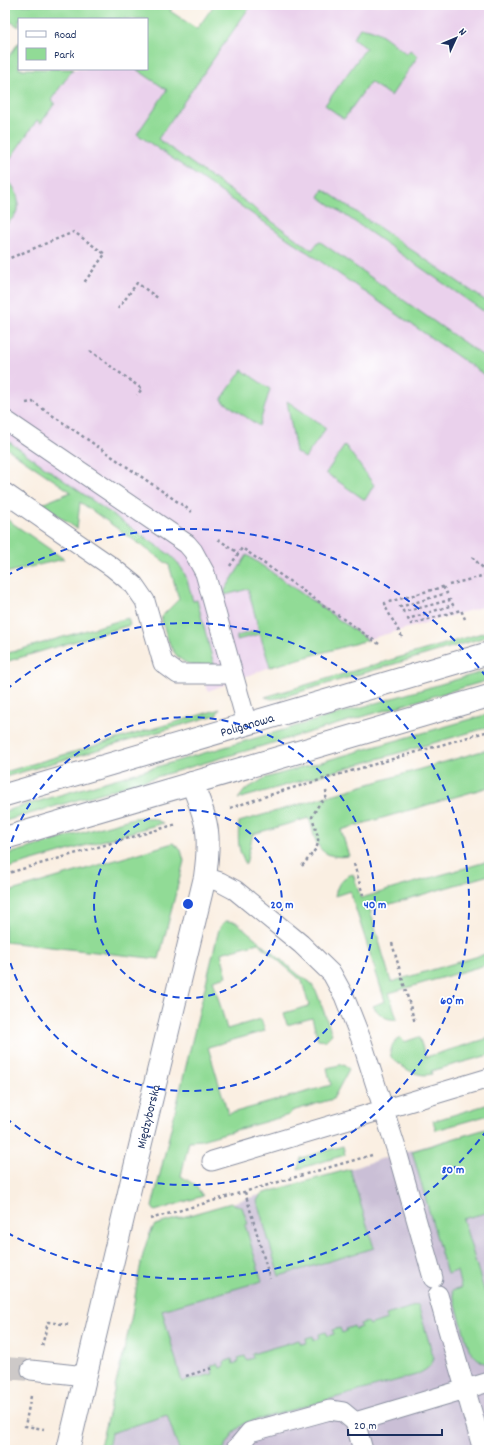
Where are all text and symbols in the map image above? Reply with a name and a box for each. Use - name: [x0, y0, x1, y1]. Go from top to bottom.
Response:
- legend: [18, 18, 148, 70]
- north arrow: [436, 18, 476, 58]
- text: N: [454, 25, 470, 40]
- text: Road: [54, 27, 76, 44]
- text: Park: [54, 47, 75, 64]
- street label: Poligonowa: [218, 709, 277, 743]
- centre of rings: [181, 897, 195, 911]
- text: 20 m: [271, 897, 293, 914]
- text: 40 m: [364, 897, 386, 914]
- text: 60 m: [440, 993, 464, 1010]
- street label: Międzyborska: [133, 1082, 167, 1151]
- text: 80 m: [442, 1162, 464, 1179]
- scale bar: [348, 1411, 442, 1437]
- text: 20 m: [354, 1418, 377, 1435]

